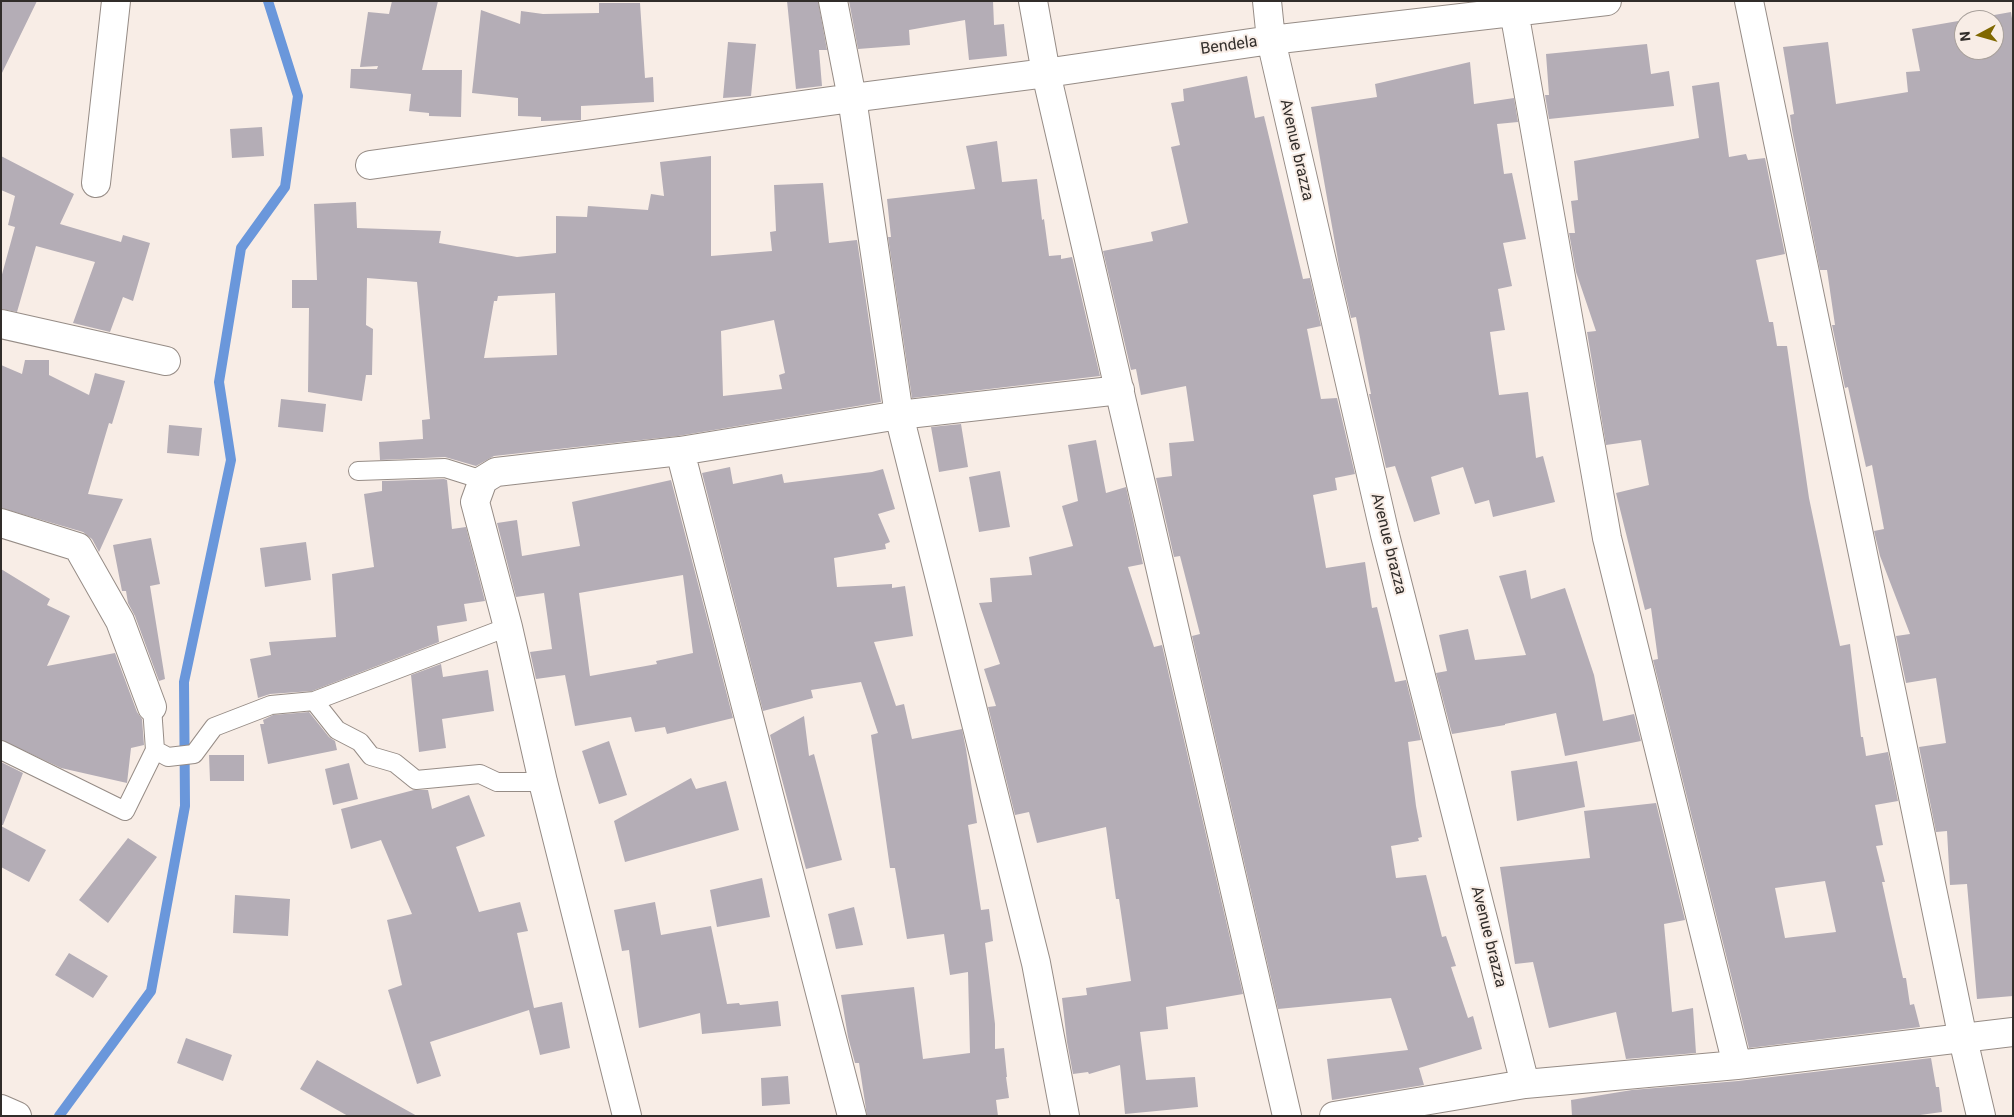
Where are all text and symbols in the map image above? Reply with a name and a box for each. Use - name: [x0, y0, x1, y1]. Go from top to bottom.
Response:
- north arrow: [1954, 10, 2004, 60]
- text: N: [1957, 31, 1974, 42]
- street label: Bendela: [1199, 32, 1259, 60]
- street label: Avenue brazza: [1275, 97, 1317, 203]
- street label: Avenue brazza: [1366, 491, 1410, 597]
- street label: Avenue brazza: [1466, 884, 1510, 990]

